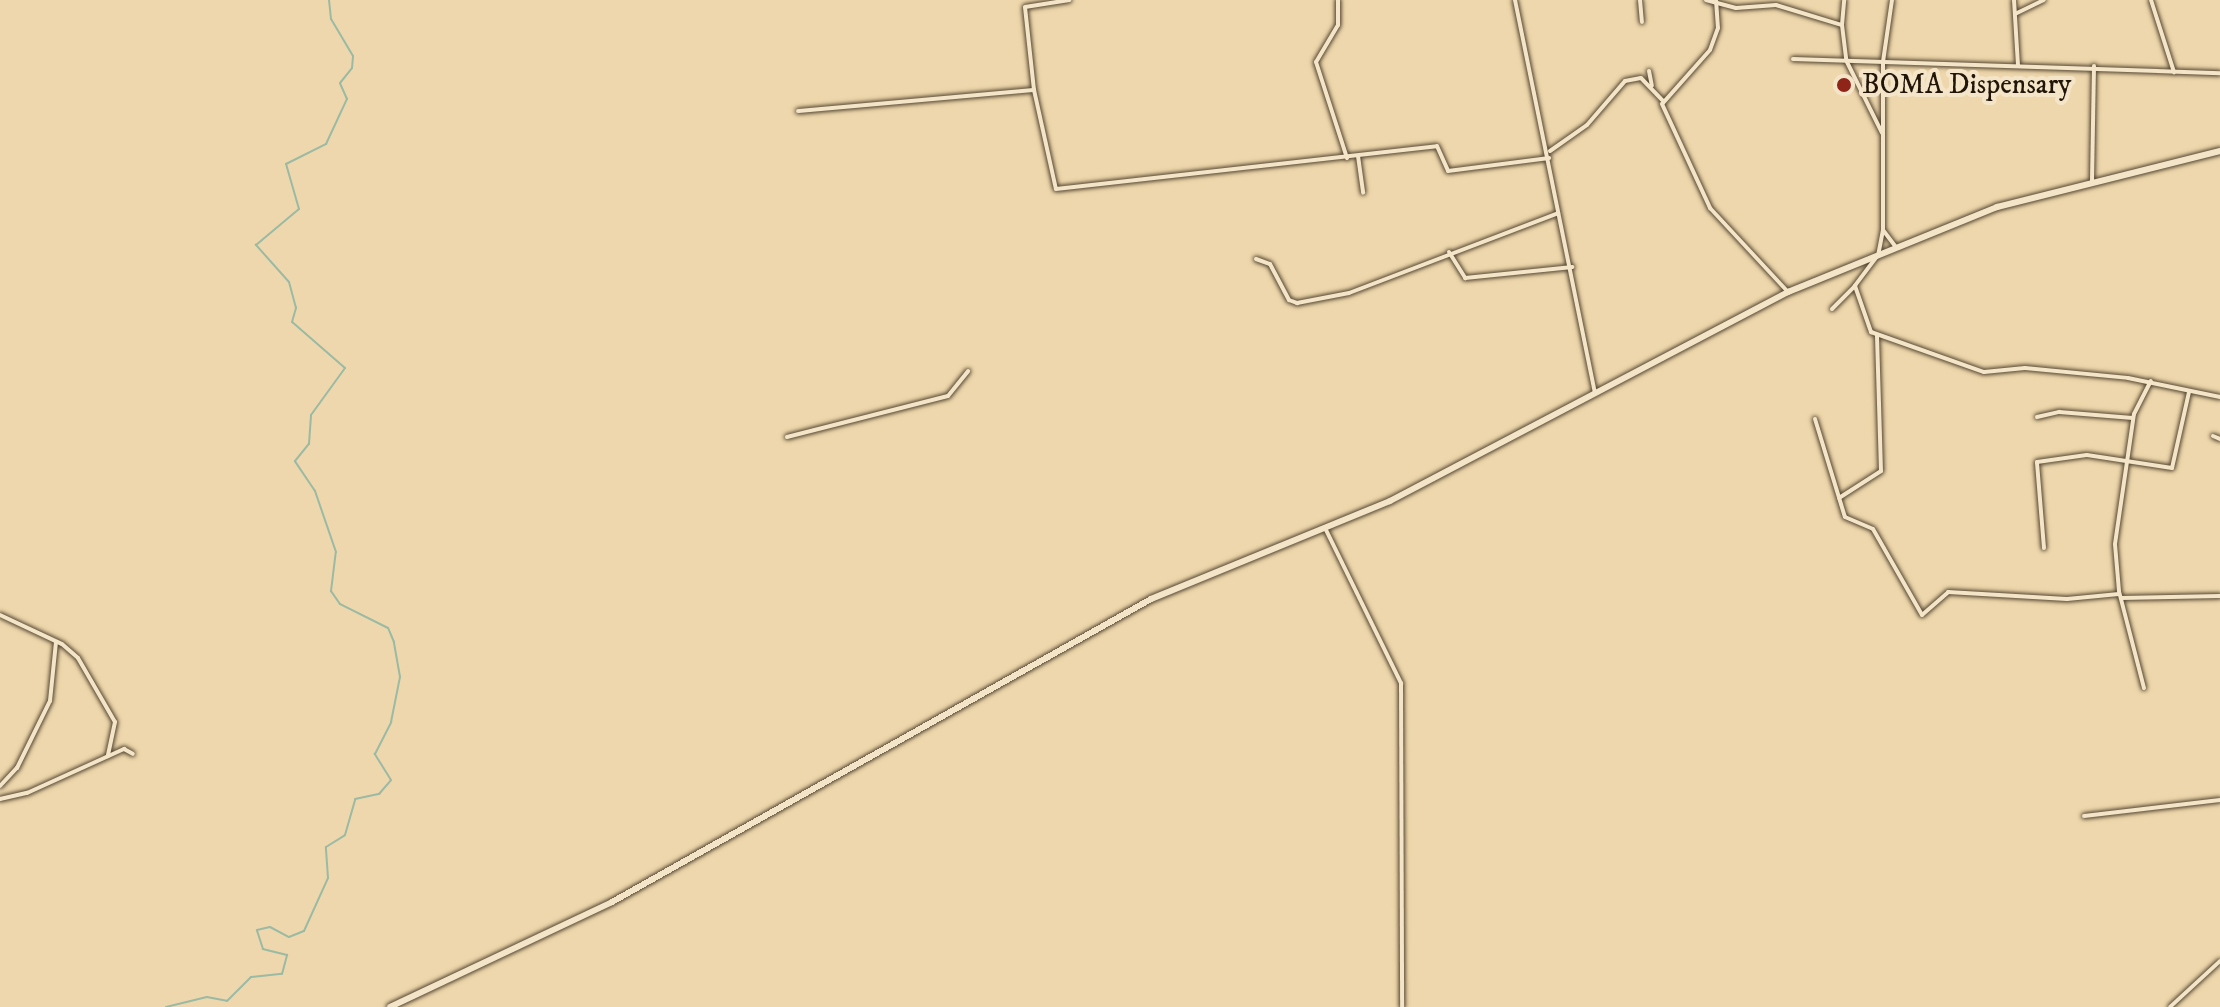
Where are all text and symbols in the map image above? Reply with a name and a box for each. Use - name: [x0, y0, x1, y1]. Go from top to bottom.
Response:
- place label: BOMA Dispensary: [1862, 68, 2071, 102]
- marker: BOMA Dispensary: [1833, 74, 1855, 96]

